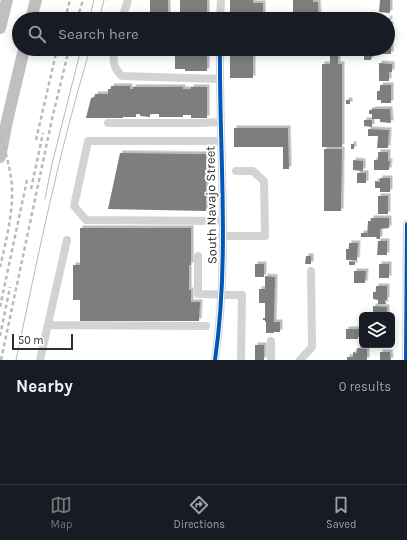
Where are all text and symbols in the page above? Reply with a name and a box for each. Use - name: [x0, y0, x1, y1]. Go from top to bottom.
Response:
- search box: [12, 12, 395, 56]
- icon: search: [26, 23, 48, 45]
- text: Search here: [58, 25, 139, 43]
- street label: South Navajo Street: [202, 146, 220, 264]
- map controls: [359, 312, 395, 348]
- button: layers: [359, 312, 395, 348]
- scale bar: [12, 332, 73, 351]
- text: 50 m: [18, 334, 44, 347]
- text: Nearby: [16, 376, 73, 396]
- text: 0 results: [339, 379, 391, 394]
- tab: Map: [50, 494, 72, 531]
- tab: Directions: [173, 494, 225, 531]
- tab: Saved: [326, 494, 357, 531]

